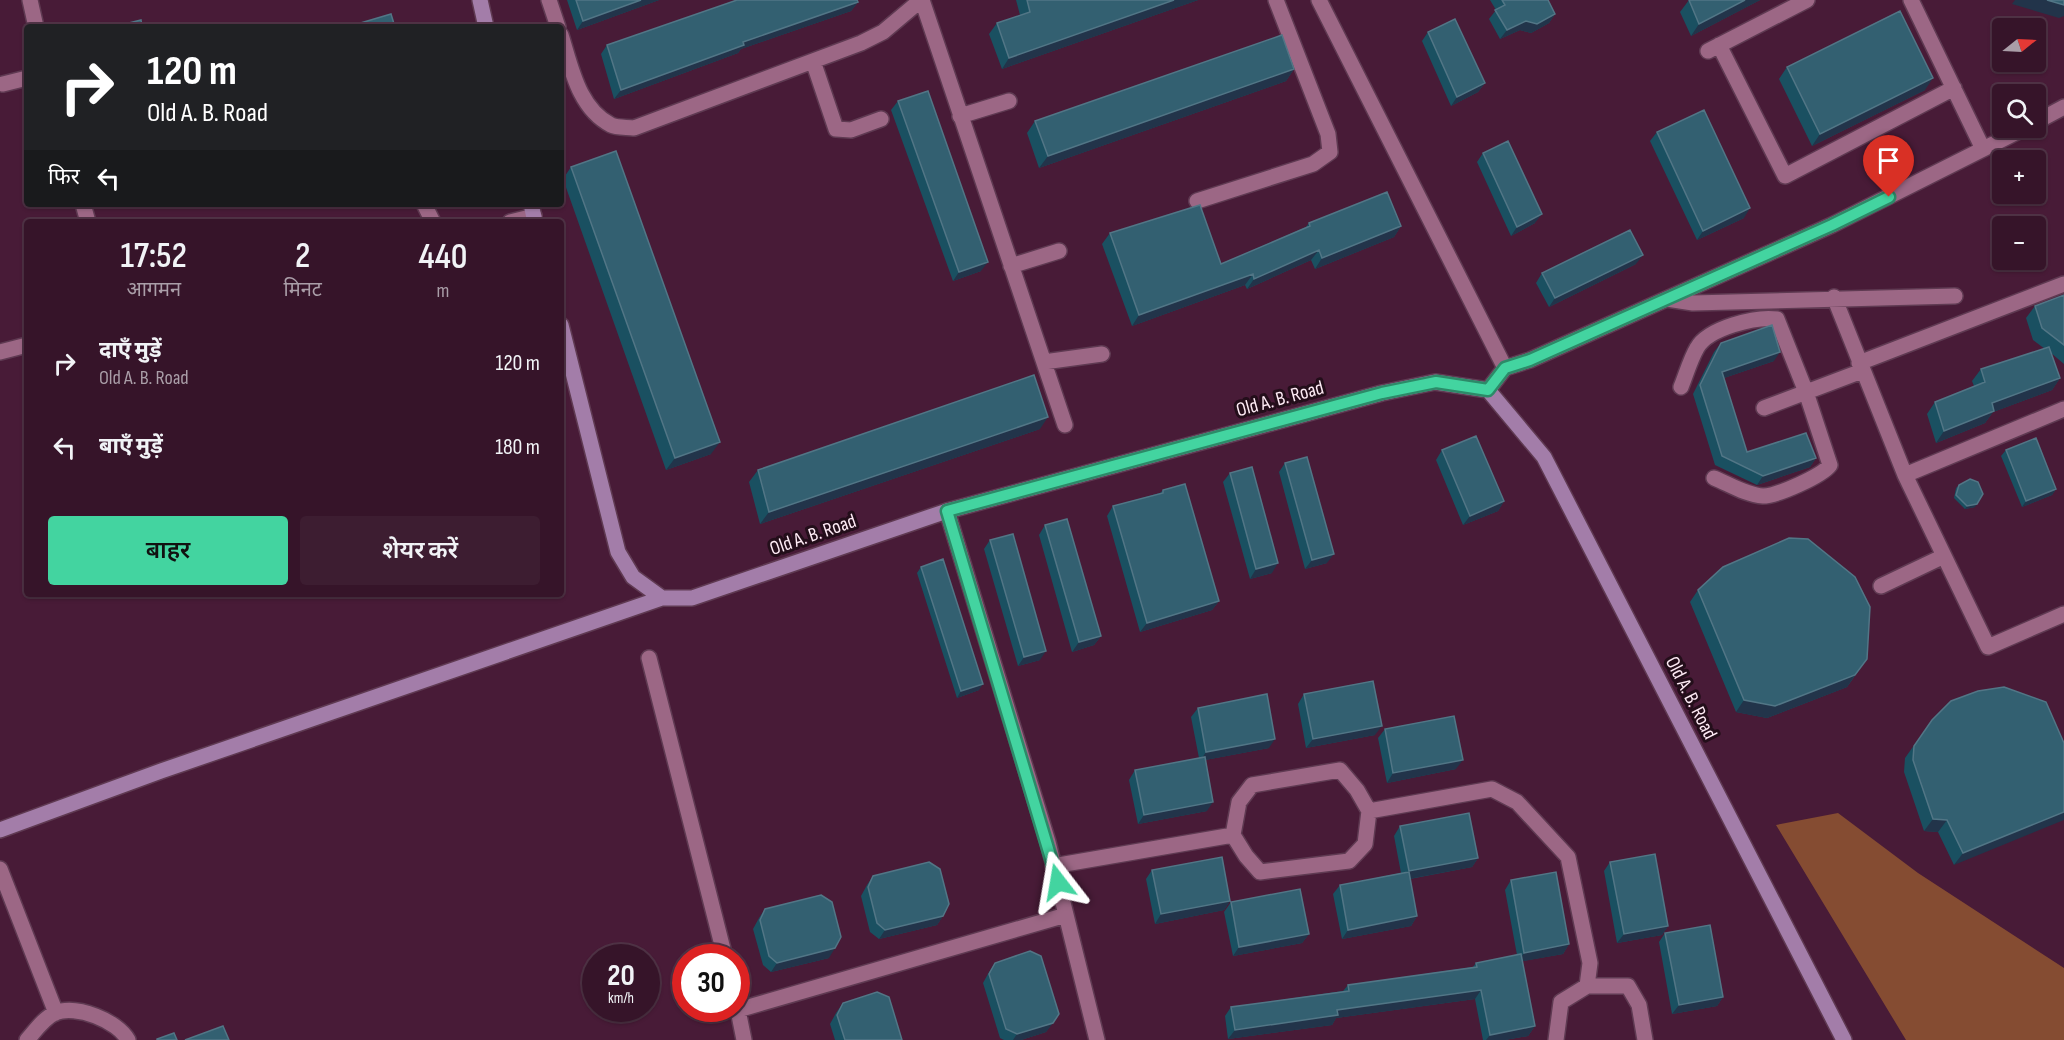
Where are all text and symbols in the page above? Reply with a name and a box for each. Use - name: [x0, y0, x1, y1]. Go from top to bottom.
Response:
- north arrow: [1992, 18, 2046, 72]
- map controls: [1992, 18, 2046, 270]
- text: 120 m: [147, 46, 237, 97]
- icon: right: [48, 48, 126, 126]
- button: search: [1992, 84, 2046, 138]
- text: Old A. B. Road: [147, 97, 268, 129]
- pin: [1863, 135, 1914, 197]
- icon: arrive: [1872, 144, 1905, 177]
- button: +: [1992, 150, 2046, 204]
- icon: left: [92, 162, 125, 195]
- text: फिर: [48, 164, 80, 191]
- button: −: [1992, 216, 2046, 270]
- text: 17:52: [121, 235, 187, 278]
- text: 2: [295, 235, 310, 278]
- text: 440: [418, 236, 467, 279]
- text: आगमन: [126, 278, 181, 302]
- text: मिनट: [284, 278, 322, 302]
- text: m: [437, 279, 449, 303]
- text: दाएँ मुड़ें: [99, 337, 162, 364]
- icon: right: [48, 347, 81, 380]
- text: 120 m: [496, 350, 540, 377]
- text: Old A. B. Road: [99, 366, 189, 390]
- street label: Old A. B. Road: [1234, 376, 1326, 422]
- icon: left: [48, 431, 81, 464]
- text: बाएँ मुड़ें: [99, 433, 163, 460]
- text: 180 m: [495, 434, 540, 461]
- street label: Old A. B. Road: [767, 509, 859, 561]
- button: बाहर: [48, 516, 288, 585]
- button: शेयर करें: [300, 516, 540, 585]
- street label: Old A. B. Road: [1660, 653, 1722, 743]
- position arrow: [1026, 850, 1090, 914]
- speed limit sign: 30: [672, 944, 750, 1022]
- text: 20: [607, 958, 635, 994]
- text: km/h: [608, 989, 634, 1008]

